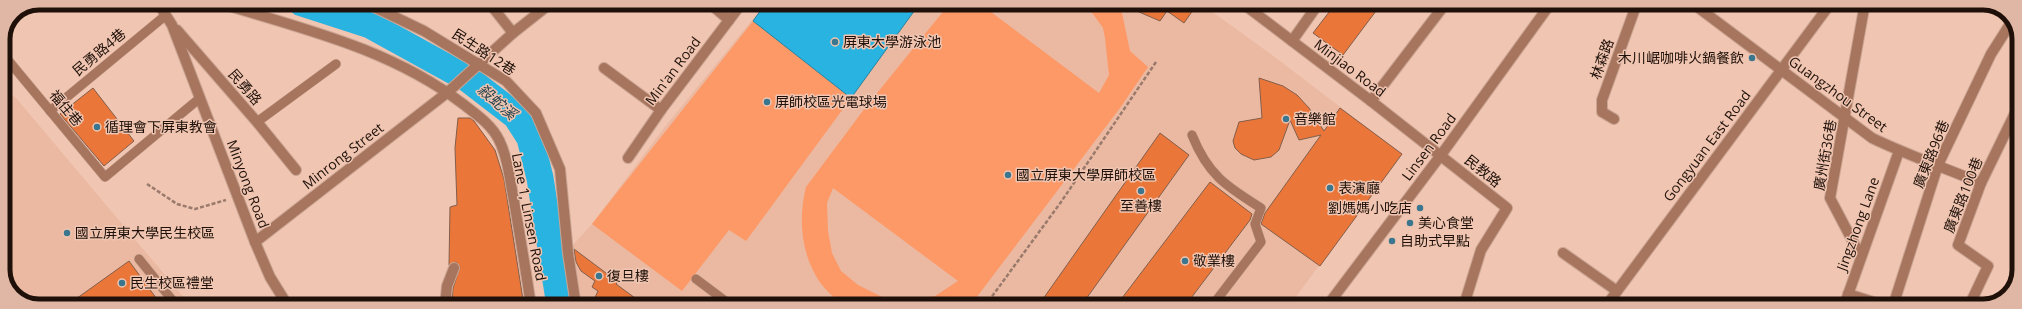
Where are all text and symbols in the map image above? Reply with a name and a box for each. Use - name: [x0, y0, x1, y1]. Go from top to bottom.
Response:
- street label: 民勇路4巷: [68, 24, 129, 79]
- street label: 民生路12巷: [449, 24, 520, 79]
- place label: 屏東大學游泳池: [843, 32, 941, 51]
- street label: Min'an Road: [641, 33, 705, 109]
- street label: Minjiao Road: [1311, 34, 1390, 101]
- street label: 林森路: [1585, 36, 1618, 82]
- marker: 屏東大學游泳池: [830, 37, 840, 47]
- place label: 木川崌咖啡火鍋餐飲: [1618, 48, 1744, 67]
- street label: Guangzhou Street: [1785, 51, 1891, 136]
- marker: 木川崌咖啡火鍋餐飲: [1747, 53, 1757, 63]
- street label: 民勇路: [224, 65, 266, 109]
- water label: 殺蛇溪: [474, 79, 523, 125]
- street label: 福住巷: [46, 85, 87, 130]
- street label: Gongyuan East Road: [1658, 86, 1755, 205]
- place label: 屏師校區光電球場: [775, 92, 887, 111]
- marker: 屏師校區光電球場: [762, 97, 772, 107]
- place label: 音樂館: [1294, 109, 1336, 128]
- street label: Linsen Road: [1397, 109, 1460, 184]
- marker: 音樂館: [1281, 114, 1291, 124]
- place label: 循理會下屏東教會: [105, 117, 217, 136]
- street label: 廣東路96巷: [1908, 117, 1953, 191]
- street label: Minrong Street: [298, 118, 387, 193]
- street label: 廣州街36巷: [1809, 118, 1840, 192]
- marker: 循理會下屏東教會: [92, 122, 102, 132]
- street label: Minyong Road: [223, 137, 274, 231]
- street label: 民教路: [1461, 150, 1506, 191]
- street label: Lane 1, Linsen Road: [508, 151, 551, 283]
- street label: 廣東路100巷: [1939, 154, 1986, 235]
- place label: 國立屏東大學屏師校區: [1016, 165, 1156, 184]
- marker: 國立屏東大學屏師校區: [1003, 170, 1013, 180]
- street label: Jingzhong Lane: [1831, 174, 1883, 275]
- place label: 表演廳: [1338, 178, 1380, 197]
- marker: 表演廳: [1325, 183, 1335, 193]
- marker: 至善樓: [1136, 186, 1146, 196]
- place label: 至善樓: [1120, 196, 1162, 215]
- place label: 劉媽媽小吃店: [1328, 198, 1412, 217]
- marker: 劉媽媽小吃店: [1415, 203, 1425, 213]
- place label: 美心食堂: [1418, 213, 1474, 232]
- marker: 美心食堂: [1405, 218, 1415, 228]
- place label: 國立屏東大學民生校區: [75, 223, 215, 242]
- marker: 國立屏東大學民生校區: [62, 228, 72, 238]
- place label: 自助式早點: [1400, 231, 1470, 250]
- marker: 自助式早點: [1387, 236, 1397, 246]
- place label: 敬業樓: [1193, 251, 1235, 270]
- marker: 敬業樓: [1180, 256, 1190, 266]
- place label: 復旦樓: [607, 266, 649, 285]
- marker: 復旦樓: [594, 271, 604, 281]
- place label: 民生校區禮堂: [130, 273, 214, 292]
- marker: 民生校區禮堂: [117, 278, 127, 288]

